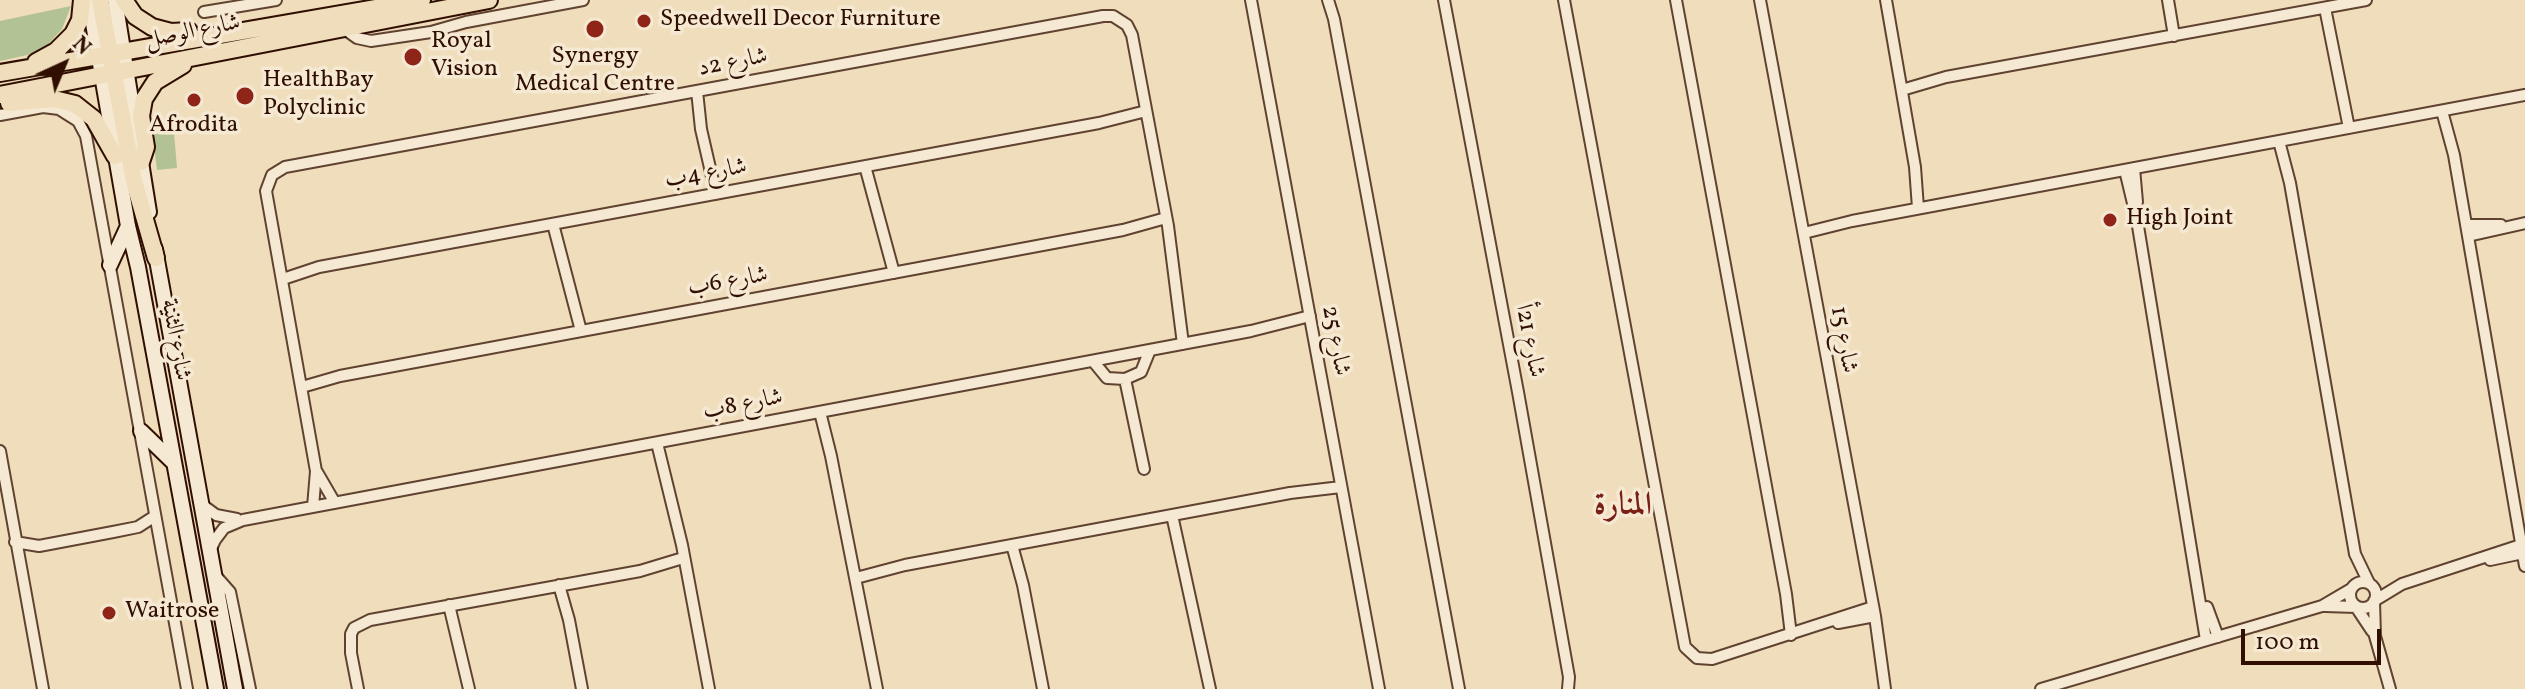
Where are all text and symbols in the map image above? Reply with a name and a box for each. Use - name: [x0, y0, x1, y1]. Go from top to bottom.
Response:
- place label: Speedwell Decor Furniture: [660, 7, 941, 35]
- street label: شارع الوصل: [143, 10, 243, 56]
- marker: Speedwell Decor Furniture: [635, 12, 653, 30]
- marker: Synergy Medical Centre: [584, 18, 606, 40]
- north arrow: [24, 24, 104, 104]
- place label: Royal Vision: [431, 29, 498, 85]
- text: N: [64, 30, 98, 63]
- street label: شارع 2د: [696, 43, 770, 85]
- place label: Synergy Medical Centre: [515, 44, 675, 100]
- marker: Royal Vision: [402, 46, 424, 68]
- place label: HealthBay Polyclinic: [263, 68, 373, 124]
- marker: HealthBay Polyclinic: [234, 85, 256, 107]
- marker: Afrodita: [185, 91, 203, 109]
- place label: Afrodita: [149, 113, 239, 141]
- street label: شارع 4ب: [663, 154, 749, 196]
- place label: High Joint: [2126, 206, 2233, 234]
- marker: High Joint: [2101, 211, 2119, 229]
- street label: شارع 6ب: [686, 262, 770, 304]
- street label: شارع الثنية: [153, 297, 195, 383]
- street label: شارع 21أ: [1507, 302, 1549, 380]
- street label: شارع 25: [1313, 303, 1355, 379]
- street label: شارع 15: [1822, 304, 1862, 376]
- street label: شارع 8ب: [701, 384, 785, 428]
- district label: المنارة: [1594, 489, 1652, 527]
- place label: Waitrose: [125, 599, 219, 627]
- marker: Waitrose: [100, 604, 118, 622]
- scale bar: [2245, 613, 2385, 663]
- text: 100 m: [2255, 626, 2320, 660]

